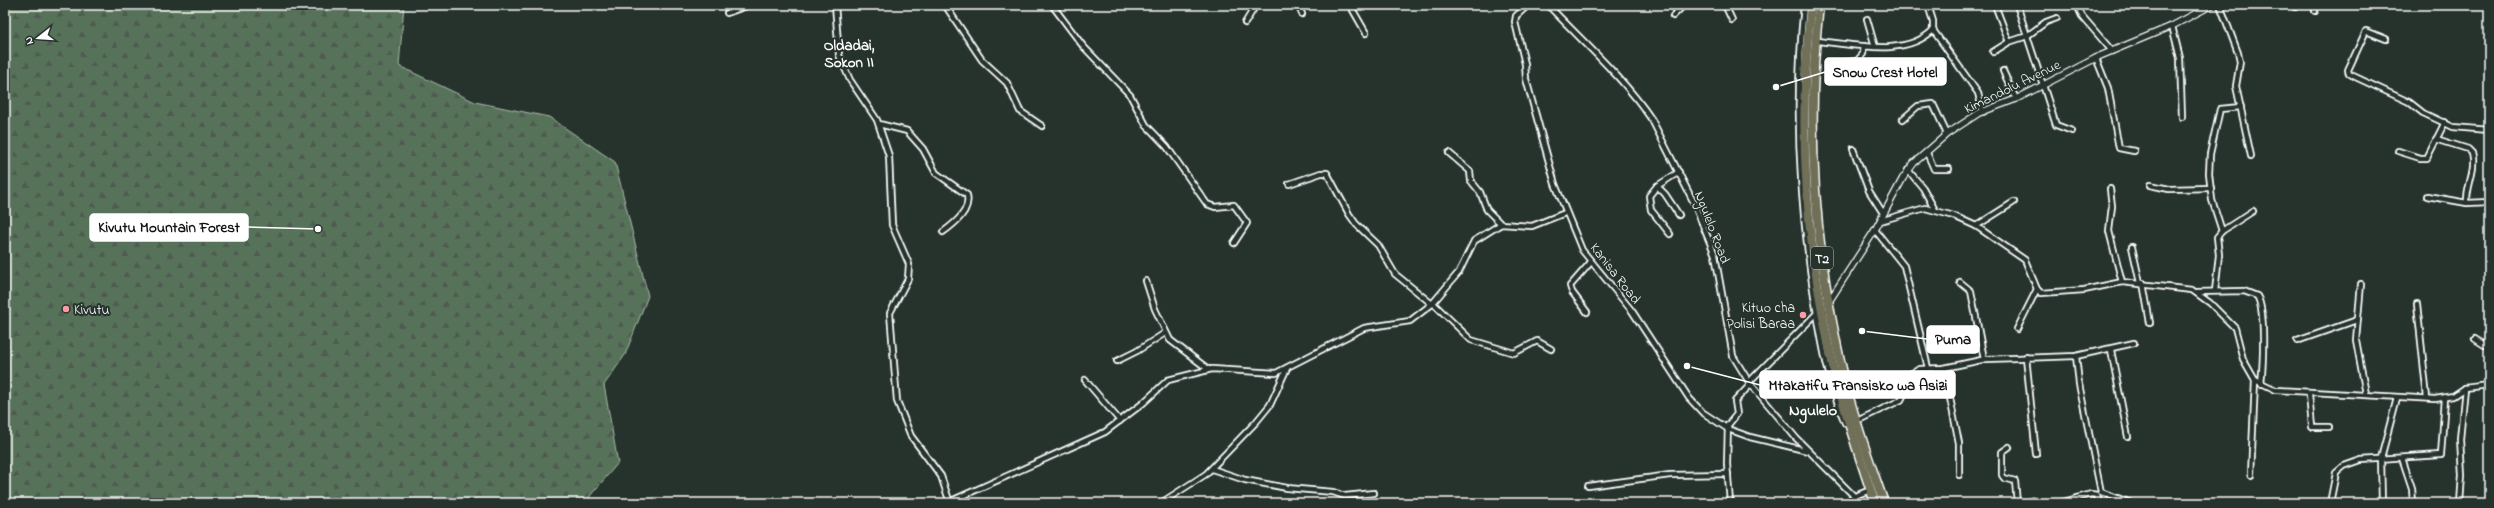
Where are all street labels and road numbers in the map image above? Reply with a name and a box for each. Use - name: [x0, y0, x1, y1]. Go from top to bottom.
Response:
- street label: Kimandolu Avenue: [1961, 55, 2065, 120]
- street label: Ngulelo Road: [1687, 188, 1735, 267]
- street label: Kanisa Road: [1584, 239, 1645, 309]
- road number: T2: [1811, 247, 1833, 269]

